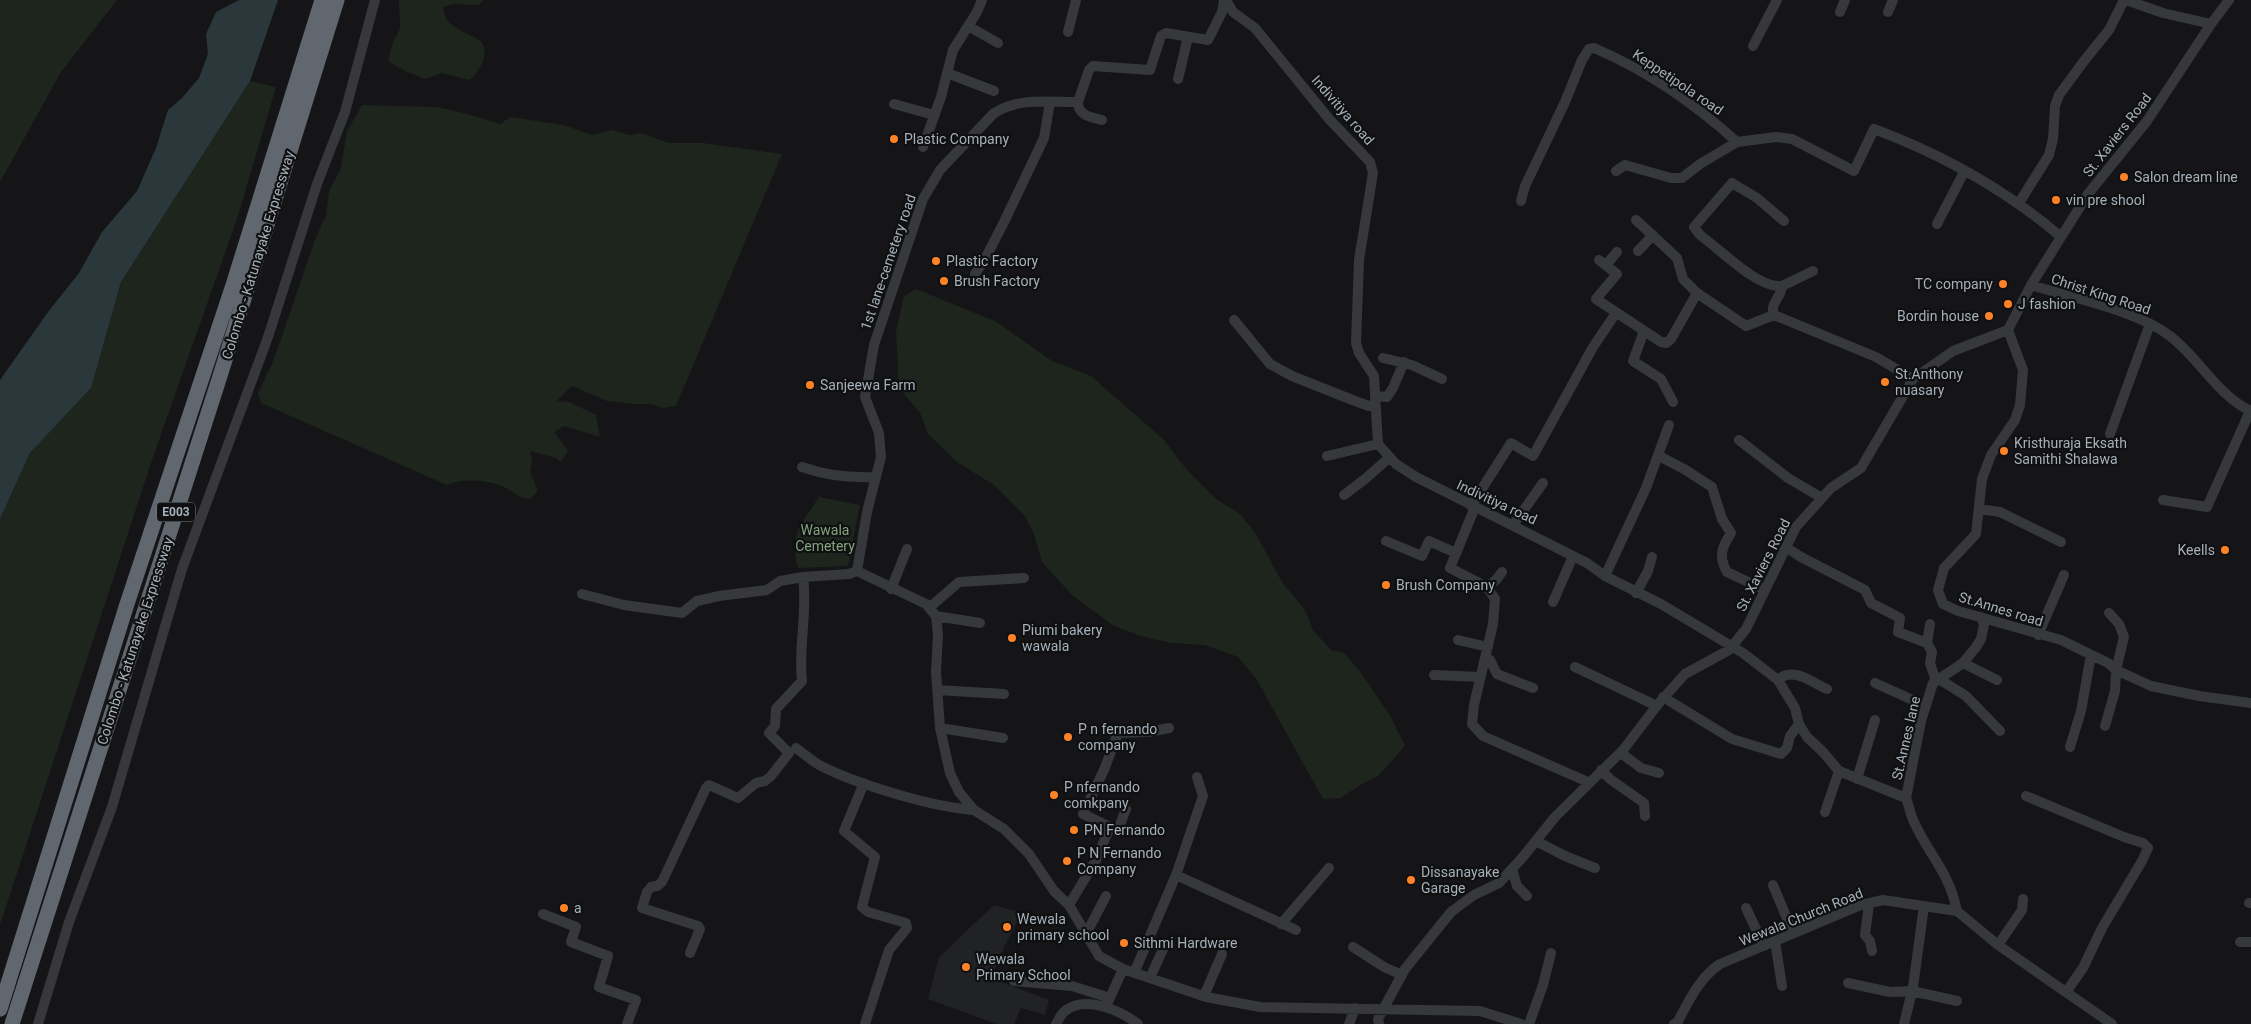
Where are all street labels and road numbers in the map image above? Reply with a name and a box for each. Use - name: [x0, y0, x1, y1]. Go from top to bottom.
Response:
- street label: Keppetipola road: [1630, 46, 1726, 118]
- street label: Indivitiya road: [1309, 72, 1377, 148]
- street label: St. Xaviers Road: [2079, 90, 2155, 180]
- street label: Colombo - Katunayake Expressway: [219, 148, 298, 361]
- street label: 1st lane-cemetery road: [857, 192, 919, 332]
- street label: Christ King Road: [2049, 270, 2153, 318]
- street label: Indivitiya road: [1454, 476, 1540, 528]
- road number: E003: [157, 502, 195, 522]
- street label: St. Xaviers Road: [1733, 516, 1793, 614]
- street label: Colombo - Katunayake Expressway: [94, 535, 176, 747]
- street label: St.Annes road: [1957, 589, 2045, 629]
- street label: St.Annes lane: [1889, 695, 1923, 781]
- street label: Wewala Church Road: [1737, 885, 1865, 949]

